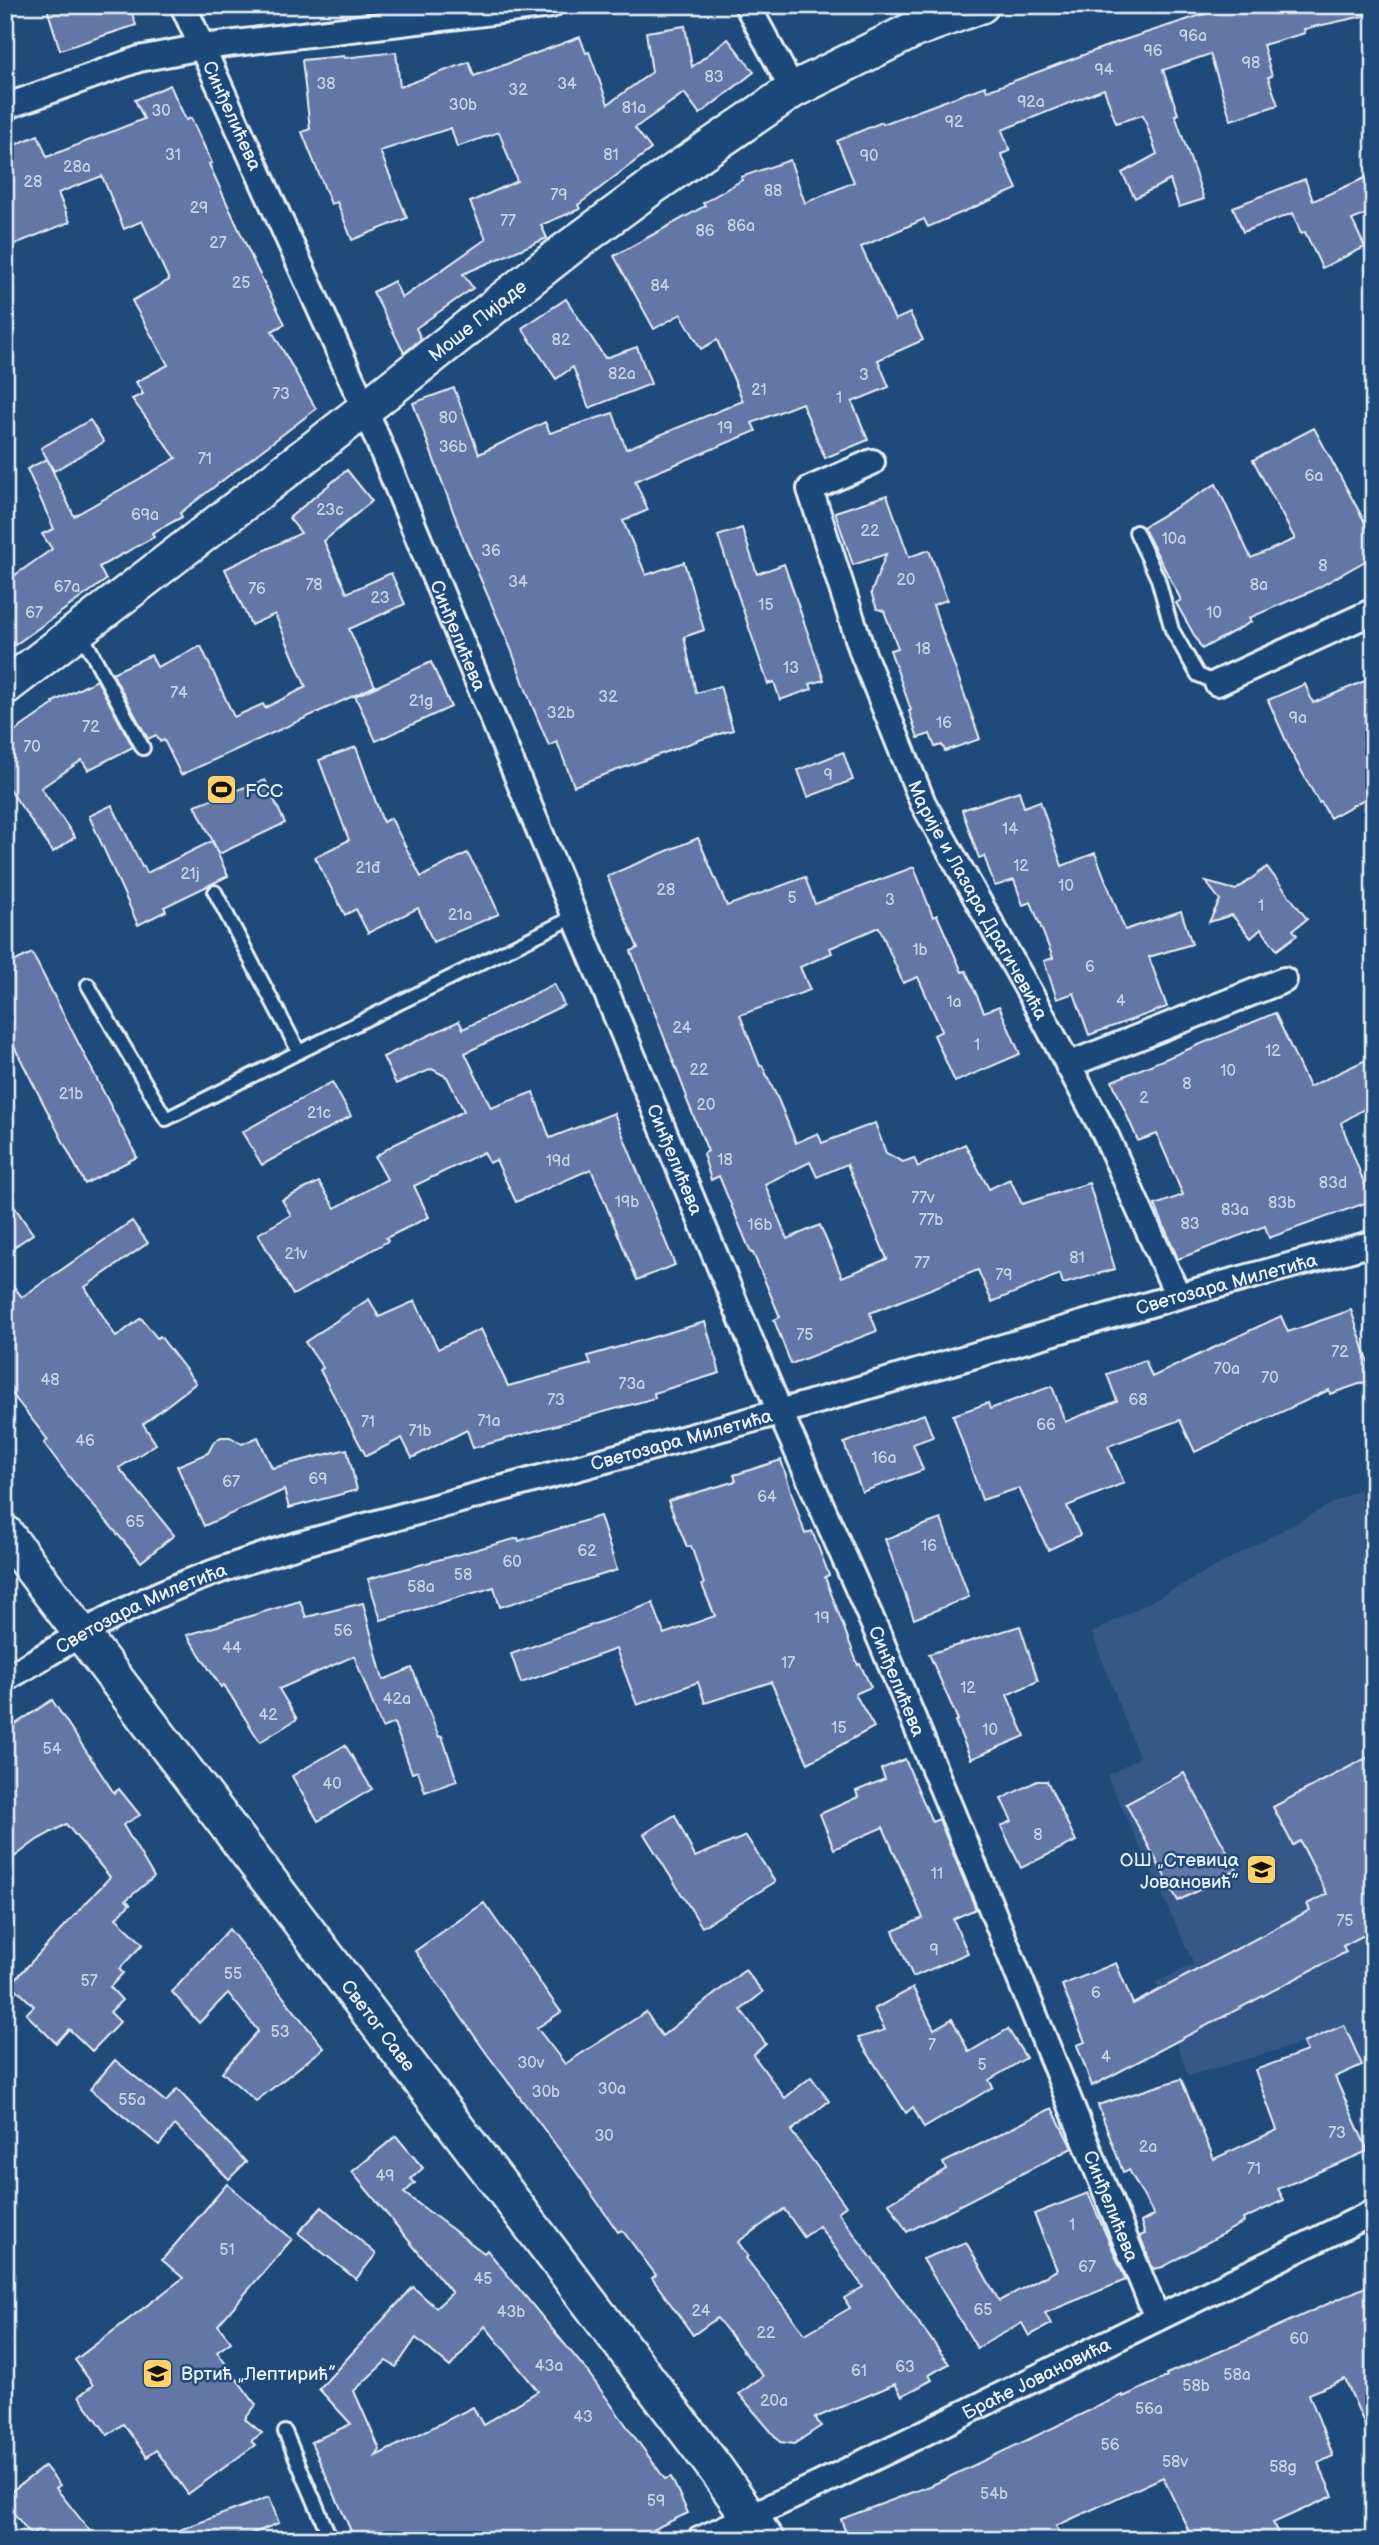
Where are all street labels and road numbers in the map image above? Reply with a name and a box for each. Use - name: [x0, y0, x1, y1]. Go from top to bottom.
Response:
- street label: Синђелићева: [197, 58, 266, 174]
- street label: Моше Пијаде: [424, 275, 532, 367]
- street label: Синђелићева: [424, 577, 490, 695]
- street label: Марије и Лазара Драгичевића: [902, 777, 1052, 1024]
- street label: Синђелићева: [641, 1101, 707, 1219]
- street label: Светозара Милетића: [1133, 1249, 1320, 1321]
- street label: Светозара Милетића: [588, 1405, 775, 1477]
- street label: Светозара Милетића: [52, 1559, 230, 1659]
- street label: Синђелићева: [863, 1623, 929, 1740]
- street label: Светог Саве: [335, 1976, 420, 2077]
- street label: Синђелићева: [1078, 2148, 1143, 2265]
- street label: Браће Јовановића: [959, 2333, 1115, 2425]

